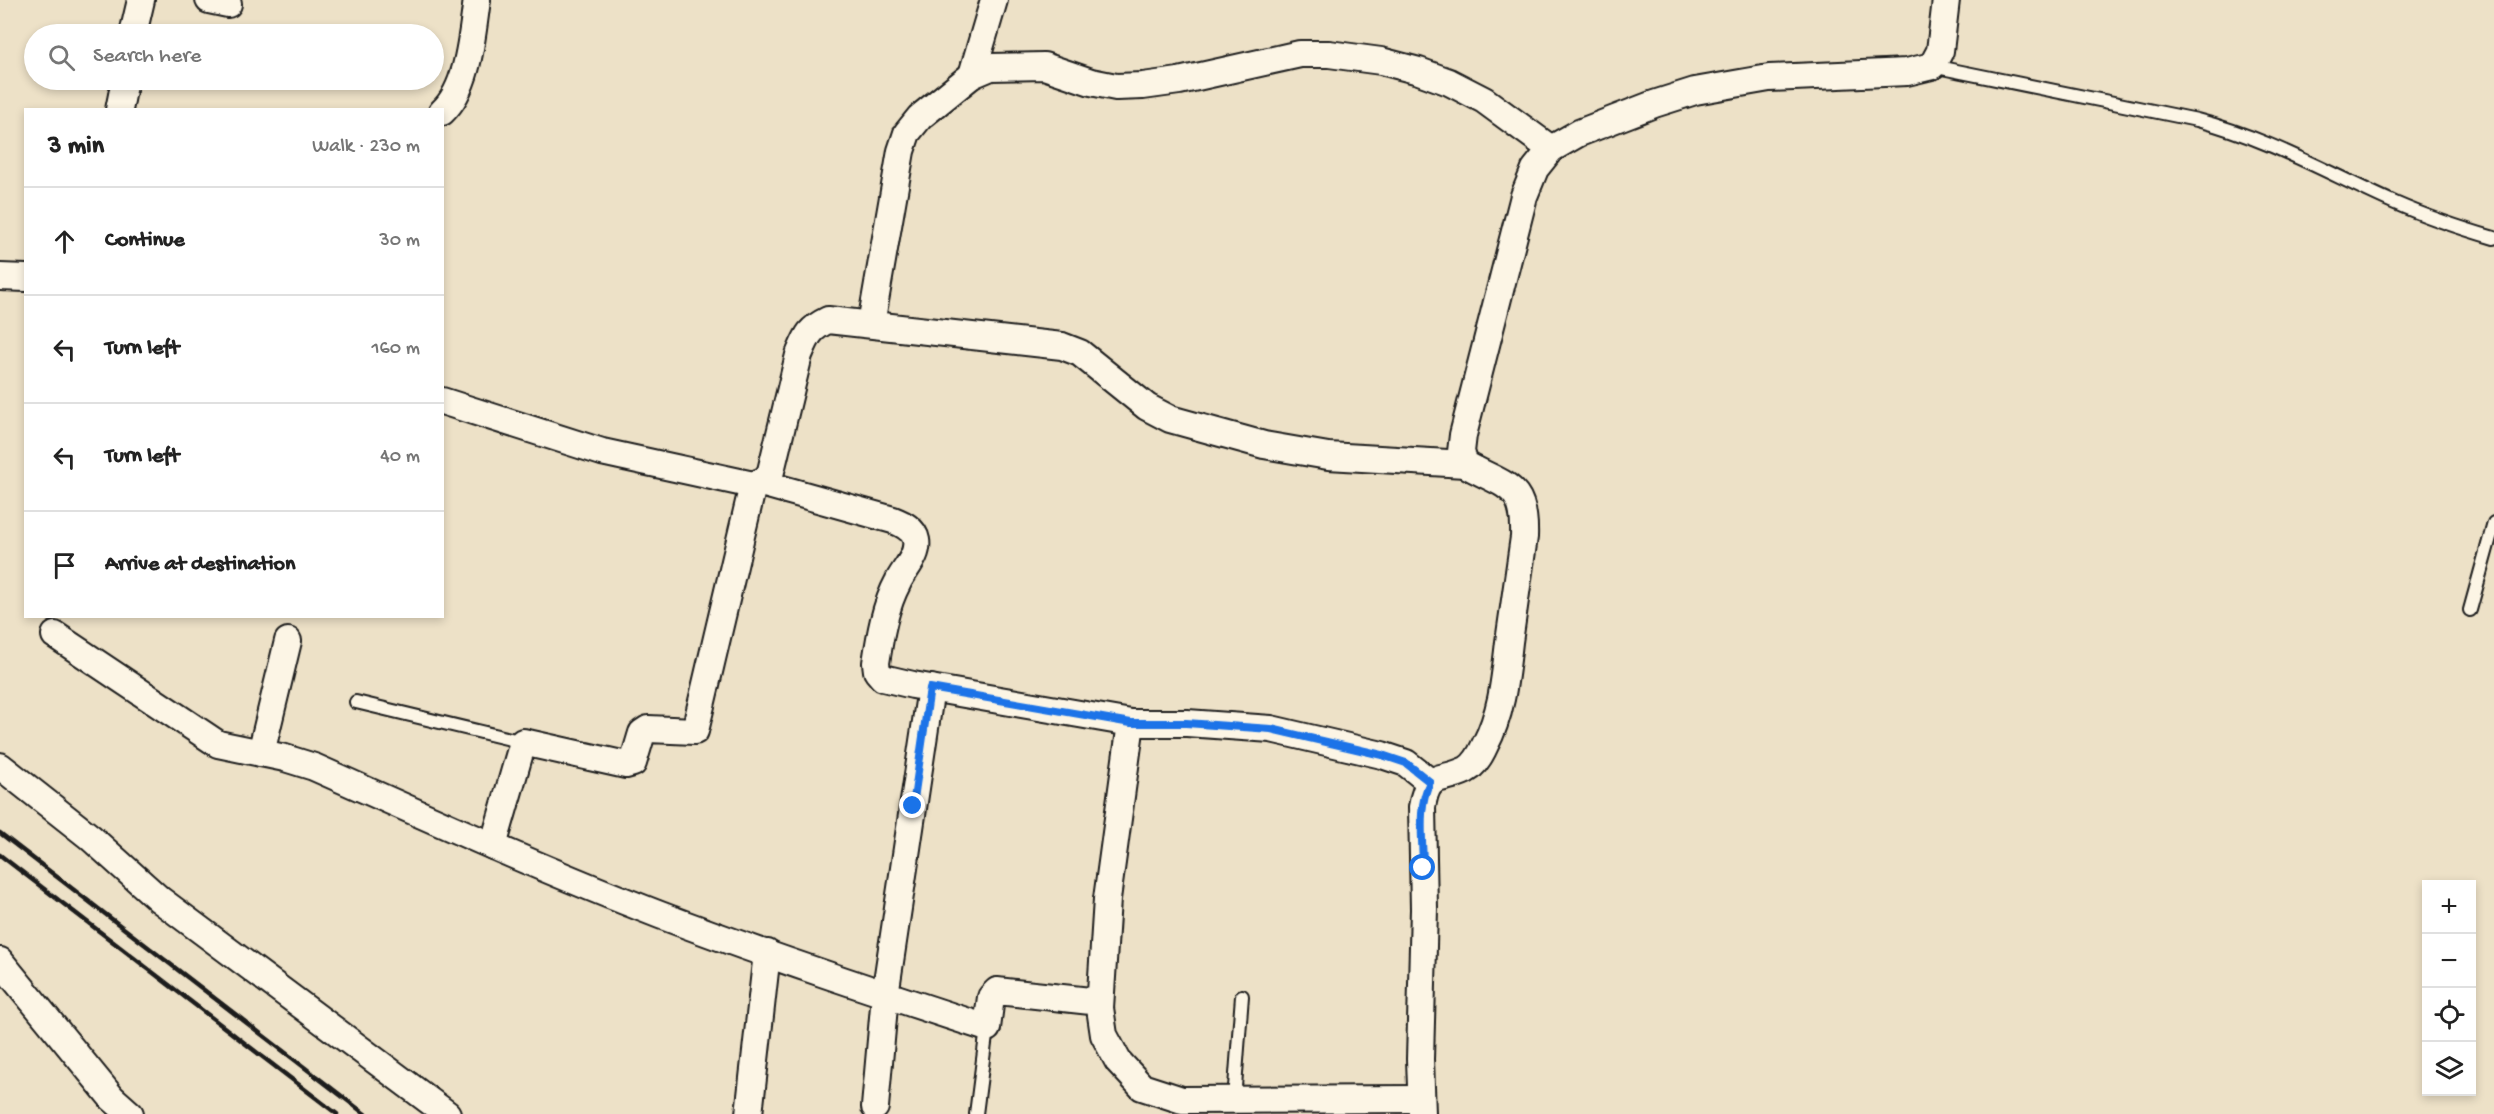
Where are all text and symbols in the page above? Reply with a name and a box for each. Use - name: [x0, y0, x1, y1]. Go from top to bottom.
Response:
- search box: [24, 24, 444, 90]
- icon: search: [45, 41, 78, 74]
- text: Search here: [93, 44, 201, 70]
- text: 3 min: [48, 132, 104, 163]
- text: Walk · 230 m: [312, 136, 420, 159]
- icon: ahead: [48, 225, 81, 258]
- text: Continue: [105, 228, 185, 254]
- text: 30 m: [379, 230, 420, 253]
- icon: left: [48, 333, 81, 366]
- text: Turn left: [105, 336, 179, 362]
- text: 160 m: [371, 338, 420, 361]
- icon: left: [48, 441, 81, 474]
- text: Turn left: [105, 444, 179, 470]
- text: 40 m: [380, 446, 420, 469]
- icon: arrive: [48, 549, 81, 582]
- text: Arrive at destination: [105, 552, 295, 578]
- route end: [899, 792, 925, 818]
- route start: [1409, 854, 1435, 880]
- map controls: [2422, 880, 2476, 1096]
- button: +: [2422, 880, 2476, 934]
- button: −: [2422, 934, 2476, 988]
- button: locate: [2422, 988, 2476, 1042]
- button: layers: [2422, 1042, 2476, 1096]

